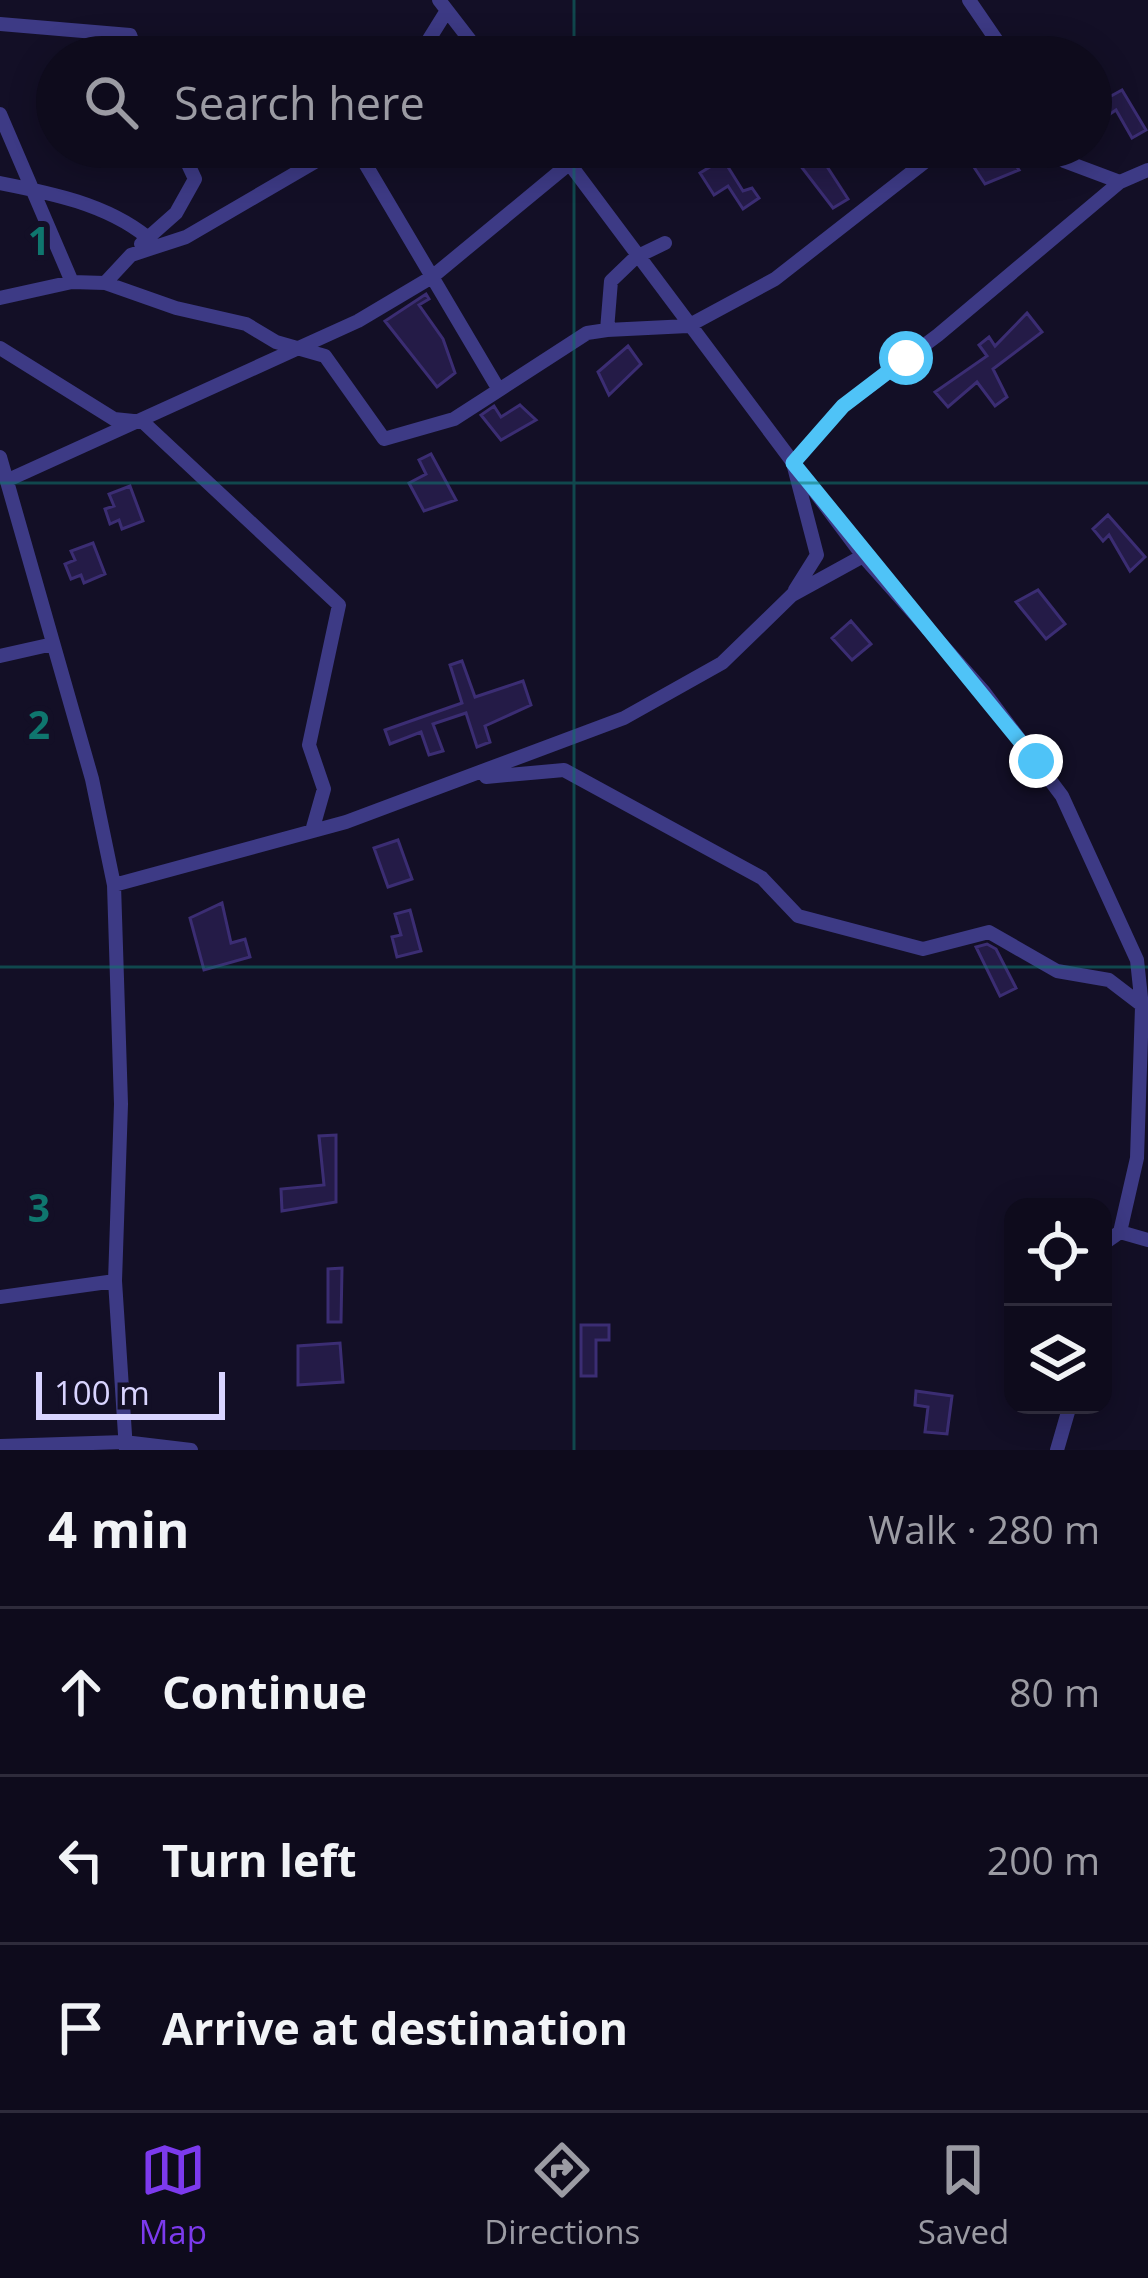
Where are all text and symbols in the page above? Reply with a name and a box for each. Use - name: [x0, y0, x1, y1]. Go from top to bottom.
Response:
- search box: [36, 36, 1112, 168]
- icon: search: [78, 69, 144, 135]
- text: Search here: [174, 72, 425, 133]
- text: 1: [28, 213, 50, 266]
- route start: [879, 331, 933, 385]
- text: 2: [28, 697, 50, 750]
- route end: [1009, 734, 1063, 788]
- text: 3: [28, 1180, 50, 1233]
- map controls: [1004, 1198, 1112, 1414]
- button: locate: [1004, 1198, 1112, 1306]
- button: layers: [1004, 1306, 1112, 1414]
- scale bar: [36, 1366, 225, 1419]
- text: 100 m: [54, 1370, 150, 1415]
- text: 4 min: [48, 1493, 190, 1563]
- text: Walk · 280 m: [868, 1502, 1100, 1555]
- icon: ahead: [48, 1659, 114, 1725]
- text: Continue: [162, 1661, 367, 1722]
- text: 80 m: [1009, 1665, 1100, 1718]
- icon: left: [48, 1827, 114, 1893]
- text: Turn left: [162, 1829, 357, 1890]
- text: 200 m: [987, 1833, 1100, 1886]
- icon: arrive: [48, 1995, 114, 2061]
- text: Arrive at destination: [162, 1997, 628, 2058]
- tab: Map: [139, 2137, 207, 2254]
- tab: Directions: [484, 2137, 640, 2254]
- tab: Saved: [918, 2137, 1009, 2254]

